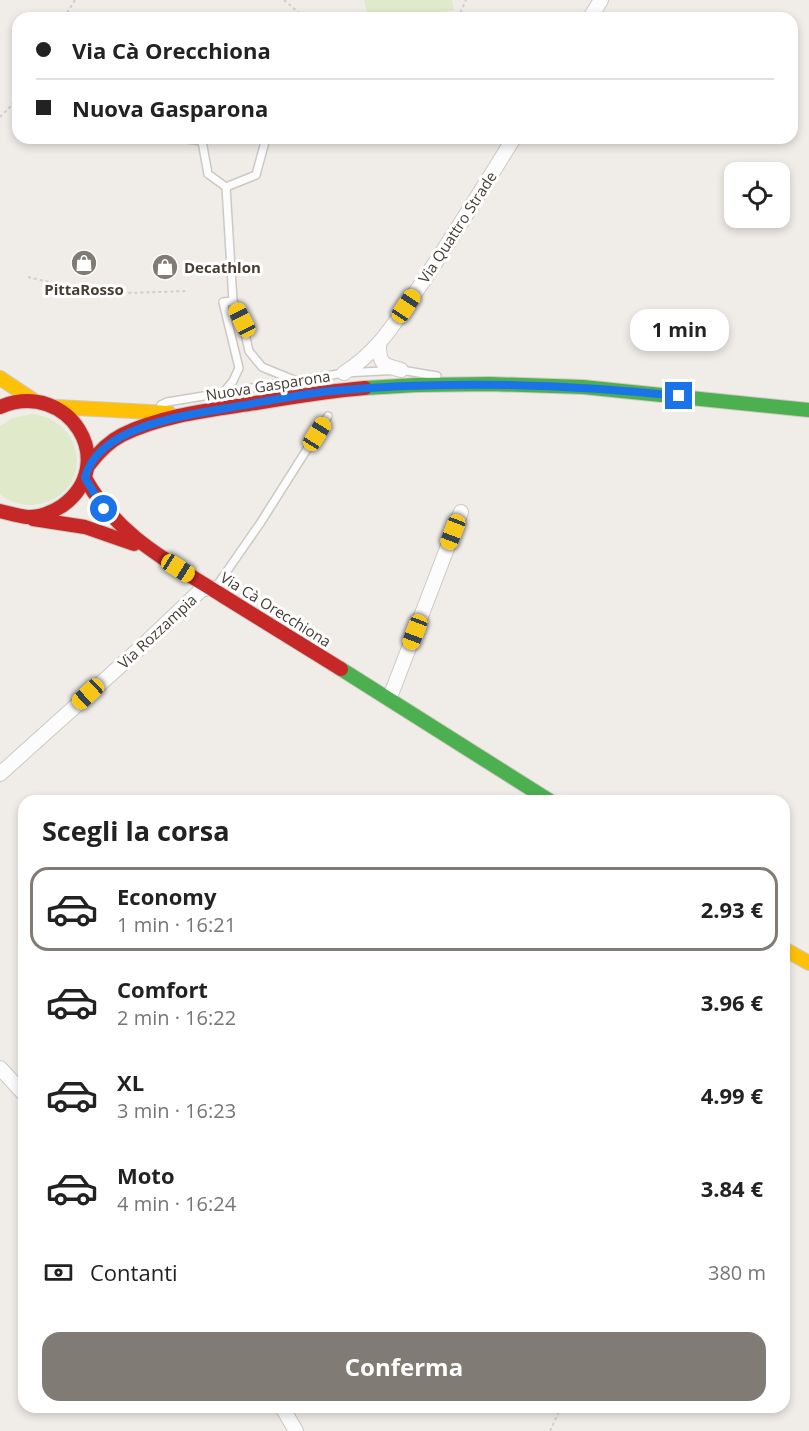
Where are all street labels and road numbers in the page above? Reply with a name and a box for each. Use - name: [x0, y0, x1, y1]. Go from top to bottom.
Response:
- street label: Via Quattro Strade: [413, 167, 501, 287]
- street label: Nuova Gasparona: [204, 365, 332, 405]
- street label: Via Cà Orecchiona: [217, 567, 335, 651]
- street label: Via Rozzampia: [113, 589, 201, 673]

